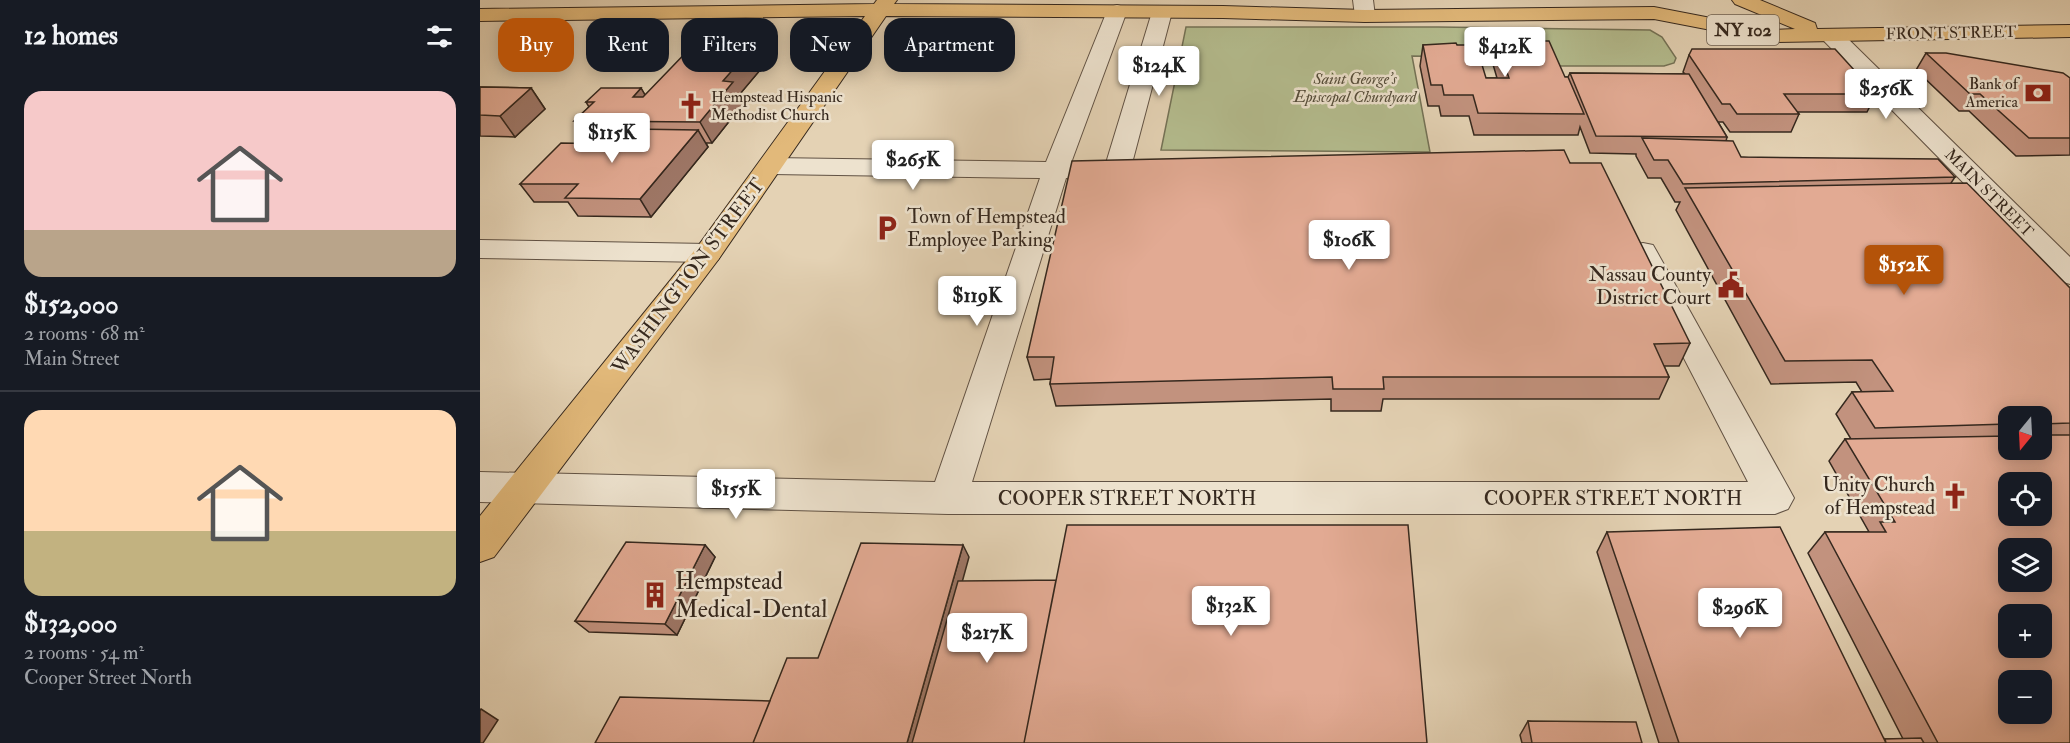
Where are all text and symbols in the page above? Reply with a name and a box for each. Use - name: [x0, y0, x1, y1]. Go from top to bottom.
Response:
- road number: NY 102: [1707, 15, 1779, 45]
- chip: Buy: [498, 18, 574, 72]
- chip: Rent: [586, 18, 669, 72]
- chip: Filters: [681, 18, 778, 72]
- chip: New: [790, 18, 872, 72]
- chip: Apartment: [884, 18, 1015, 72]
- text: 12 homes: [24, 20, 118, 52]
- icon: filters: [423, 20, 456, 53]
- street label: FRONT STREET: [1885, 22, 2017, 44]
- pin: $412K: [1463, 27, 1547, 78]
- text: $412K: [1478, 34, 1532, 59]
- pin: $124K: [1117, 46, 1201, 97]
- text: $124K: [1132, 53, 1186, 78]
- park label: Saint George's Episcopal Churdyard: [1292, 69, 1418, 107]
- pin: $256K: [1844, 69, 1928, 120]
- place label: Bank of America: [1965, 74, 2021, 112]
- text: $256K: [1859, 76, 1913, 101]
- bank icon: Bank of America: [2023, 78, 2053, 108]
- place label: Hempstead Hispanic Methodist Church: [711, 87, 843, 125]
- church icon: Hempstead Hispanic Methodist Church: [676, 91, 706, 121]
- pin: $115K: [570, 113, 654, 164]
- text: $115K: [588, 120, 636, 145]
- icon: home: [186, 130, 294, 238]
- pin: $265K: [871, 140, 955, 191]
- street label: MAIN STREET: [1941, 145, 2038, 242]
- text: $265K: [886, 147, 940, 172]
- street label: WASHINGTON STREET: [606, 173, 770, 380]
- place label: Town of Hempstead Employee Parking: [907, 204, 1066, 253]
- parking icon: Town of Hempstead Employee Parking: [872, 213, 902, 243]
- pin: $106K: [1307, 220, 1391, 271]
- text: $106K: [1323, 227, 1375, 252]
- pin: $152K: [1862, 245, 1946, 296]
- text: $152K: [1878, 252, 1930, 277]
- place label: Nassau County District Court: [1589, 262, 1712, 310]
- public building icon: Nassau County District Court: [1716, 270, 1746, 300]
- pin: $119K: [935, 276, 1019, 327]
- text: $119K: [952, 283, 1002, 308]
- text: $152,000: [24, 289, 119, 321]
- text: 2 rooms · 68 m²: [24, 321, 145, 346]
- text: Main Street: [24, 346, 120, 371]
- north arrow: [1998, 406, 2052, 460]
- map controls: [1998, 406, 2052, 724]
- icon: home: [186, 449, 294, 557]
- pin: $155K: [694, 469, 778, 520]
- place label: Unity Church of Hempstead: [1822, 472, 1935, 521]
- button: locate: [1998, 472, 2052, 526]
- text: $155K: [711, 476, 761, 501]
- church icon: Unity Church of Hempstead: [1940, 481, 1970, 511]
- street label: COOPER STREET NORTH: [998, 486, 1256, 511]
- street label: COOPER STREET NORTH: [1484, 486, 1742, 511]
- button: layers: [1998, 538, 2052, 592]
- place label: Hempstead Medical-Dental: [675, 566, 827, 625]
- building icon: Hempstead Medical-Dental: [640, 580, 670, 610]
- pin: $132K: [1189, 586, 1273, 637]
- pin: $296K: [1698, 588, 1782, 639]
- text: $132K: [1206, 593, 1256, 618]
- text: $296K: [1712, 595, 1768, 620]
- button: +: [1998, 604, 2052, 658]
- text: $132,000: [24, 608, 117, 640]
- pin: $217K: [945, 613, 1029, 664]
- text: $217K: [961, 620, 1013, 645]
- text: 2 rooms · 54 m²: [24, 640, 144, 665]
- text: Cooper Street North: [24, 665, 192, 690]
- button: −: [1998, 670, 2052, 724]

